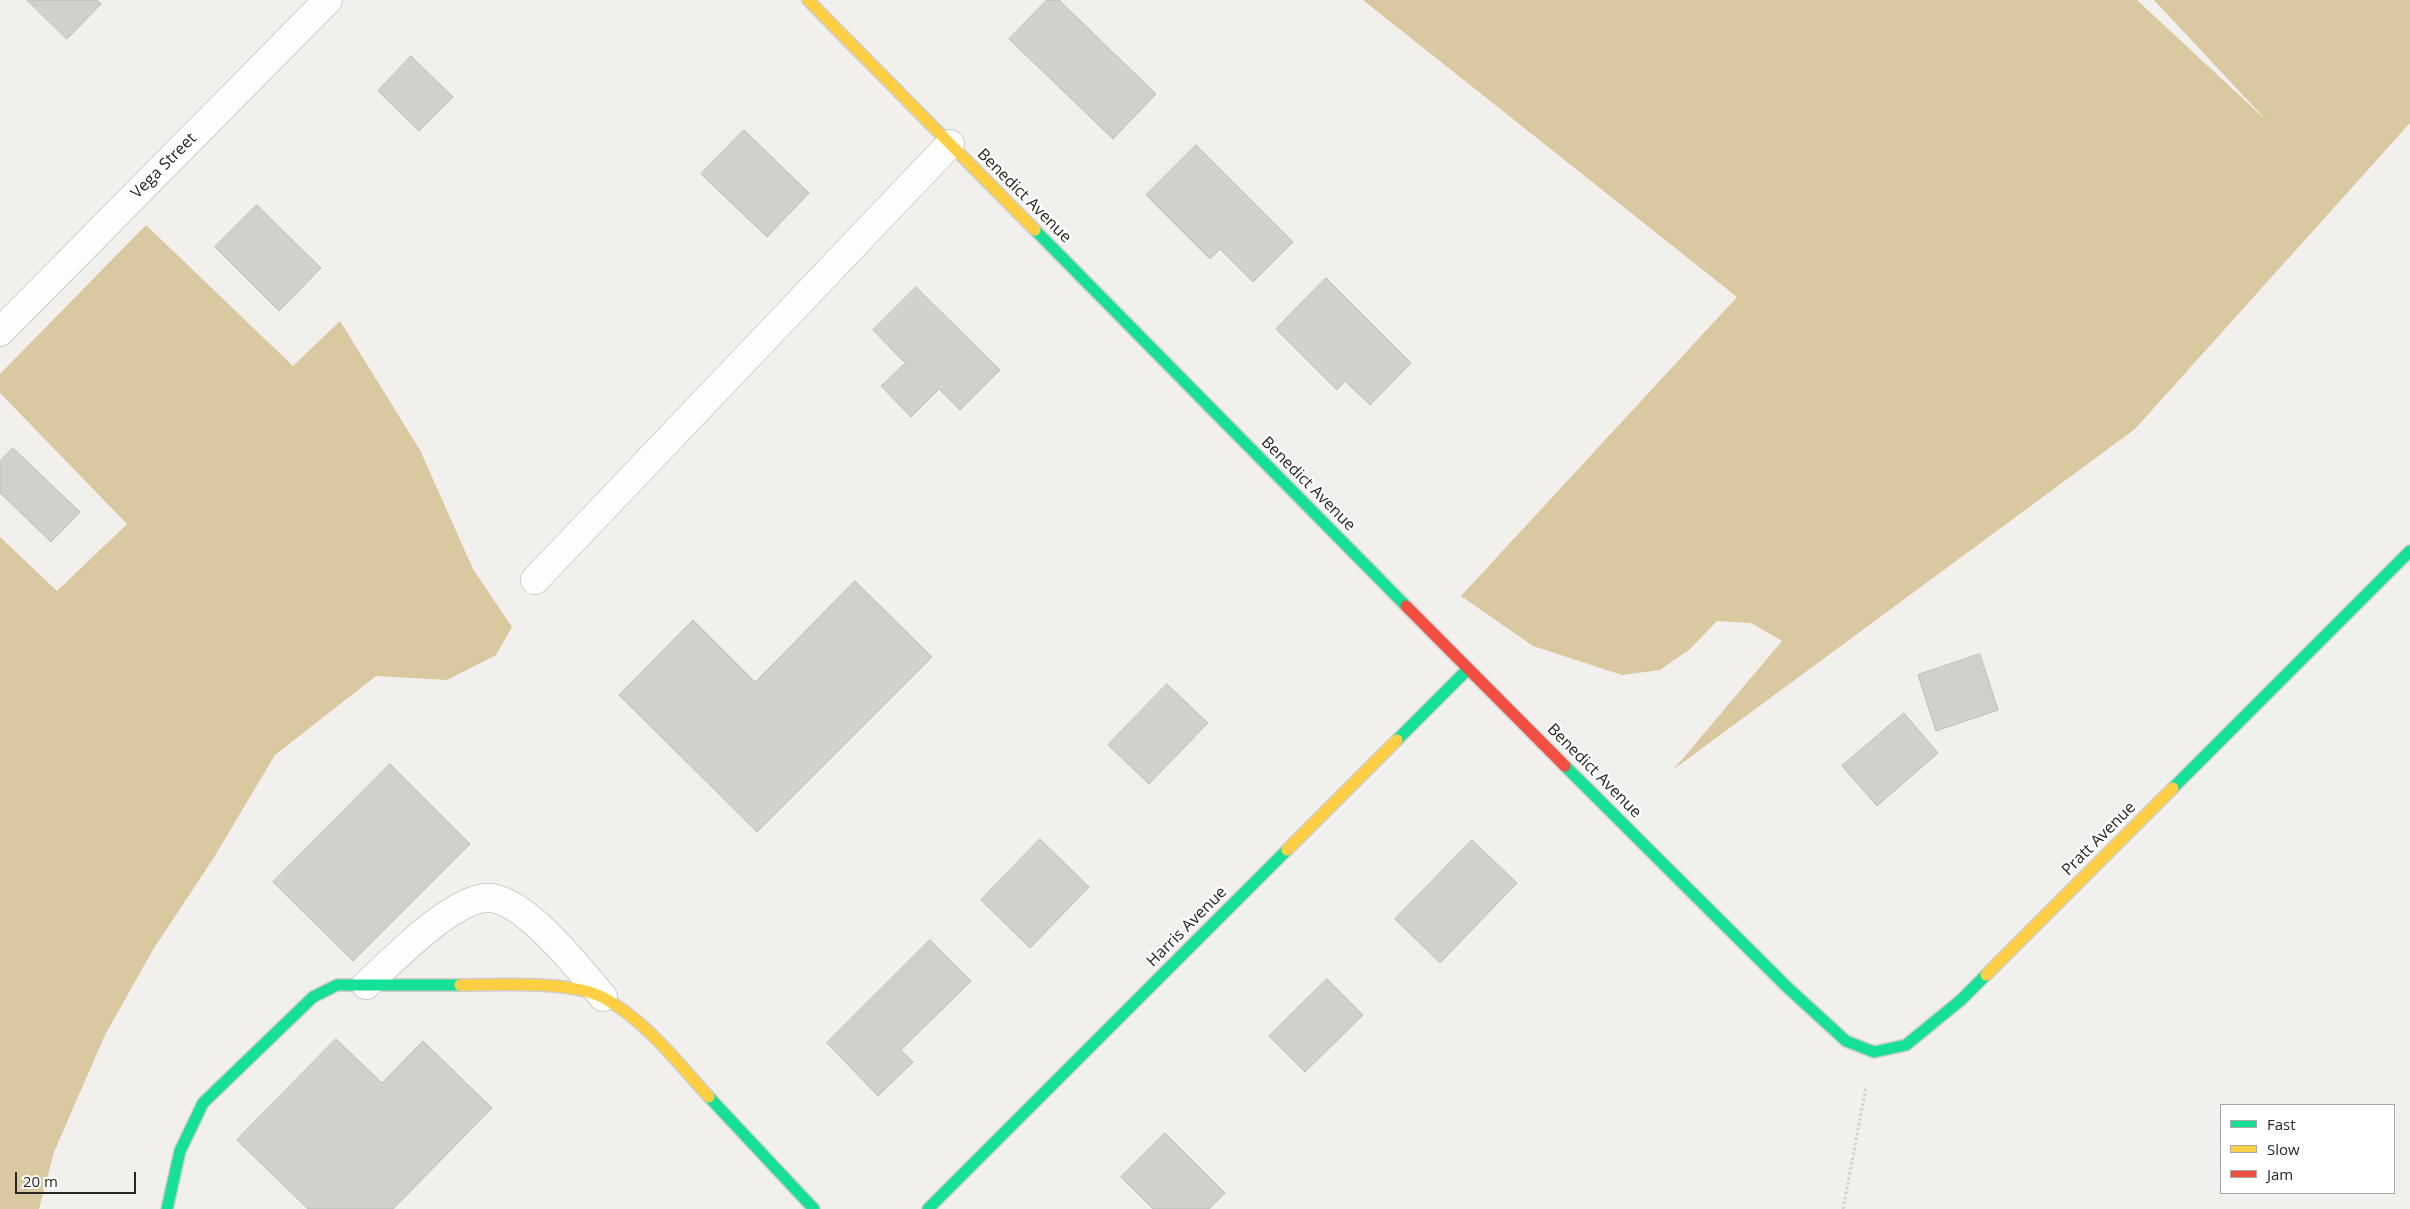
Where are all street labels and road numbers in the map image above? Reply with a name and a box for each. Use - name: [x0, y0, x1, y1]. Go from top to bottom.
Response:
- street label: Vega Street: [127, 129, 201, 203]
- street label: Benedict Avenue: [973, 145, 1075, 247]
- street label: Benedict Avenue: [1257, 433, 1359, 535]
- street label: Benedict Avenue: [1543, 720, 1645, 822]
- street label: Pratt Avenue: [2058, 798, 2140, 880]
- street label: Harris Avenue: [1143, 883, 1231, 971]

